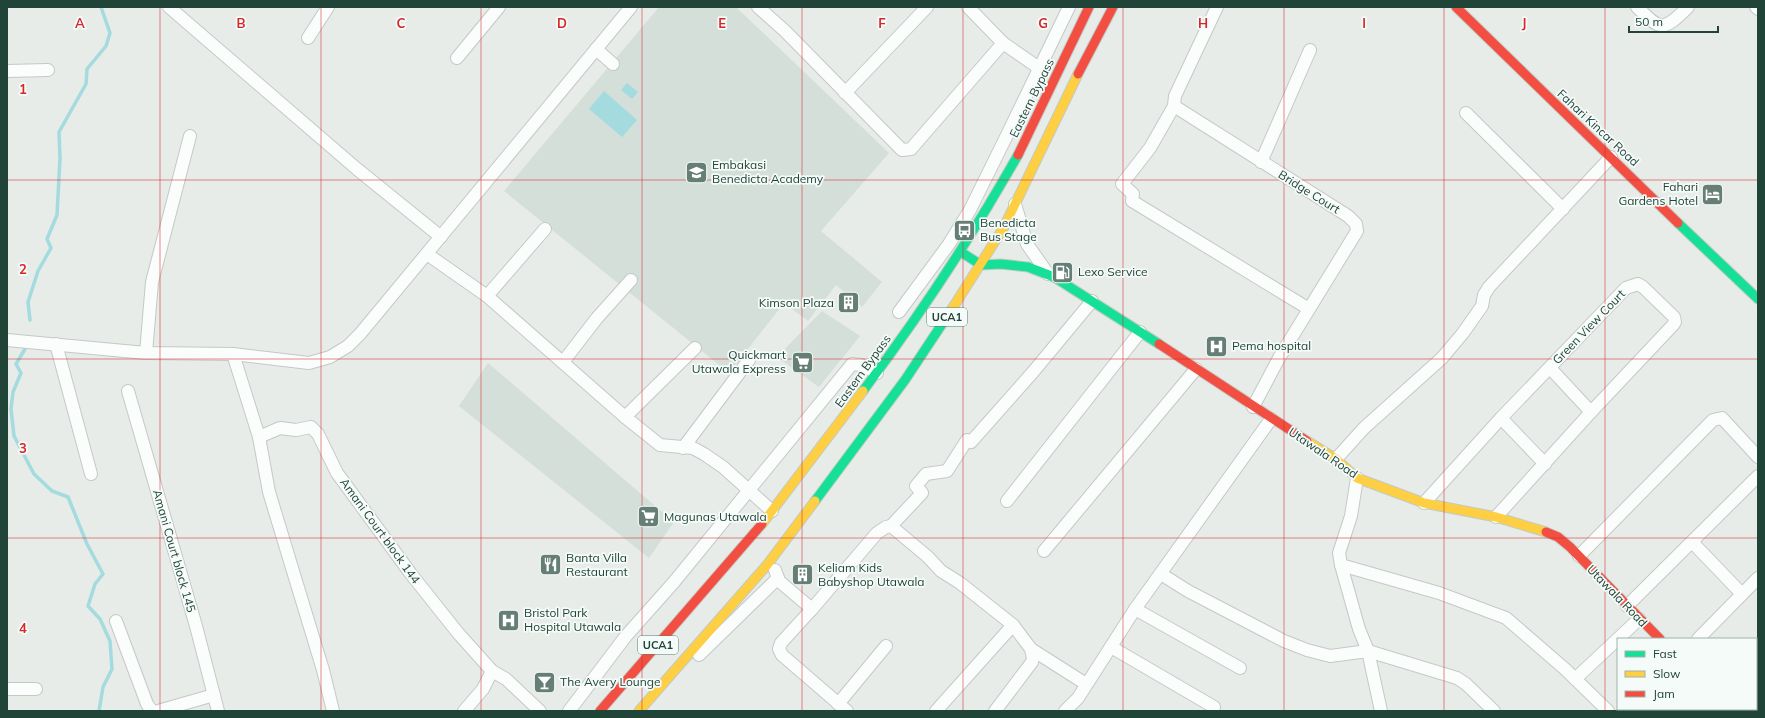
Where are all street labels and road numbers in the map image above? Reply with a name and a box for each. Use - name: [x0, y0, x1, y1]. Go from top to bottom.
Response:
- street label: Eastern Bypass: [1006, 56, 1057, 140]
- street label: Fahari Kincar Road: [1555, 86, 1642, 169]
- street label: Bridge Court: [1276, 167, 1343, 216]
- street label: Green View Court: [1549, 286, 1628, 367]
- road number: UCA1: [927, 308, 967, 326]
- street label: Eastern Bypass: [831, 331, 894, 410]
- street label: Utawala Road: [1286, 424, 1361, 481]
- street label: Amani Court block 144: [337, 475, 424, 586]
- street label: Amani Court block 145: [150, 488, 199, 614]
- street label: Utawala Road: [1584, 562, 1651, 630]
- road number: UCA1: [638, 636, 678, 654]

